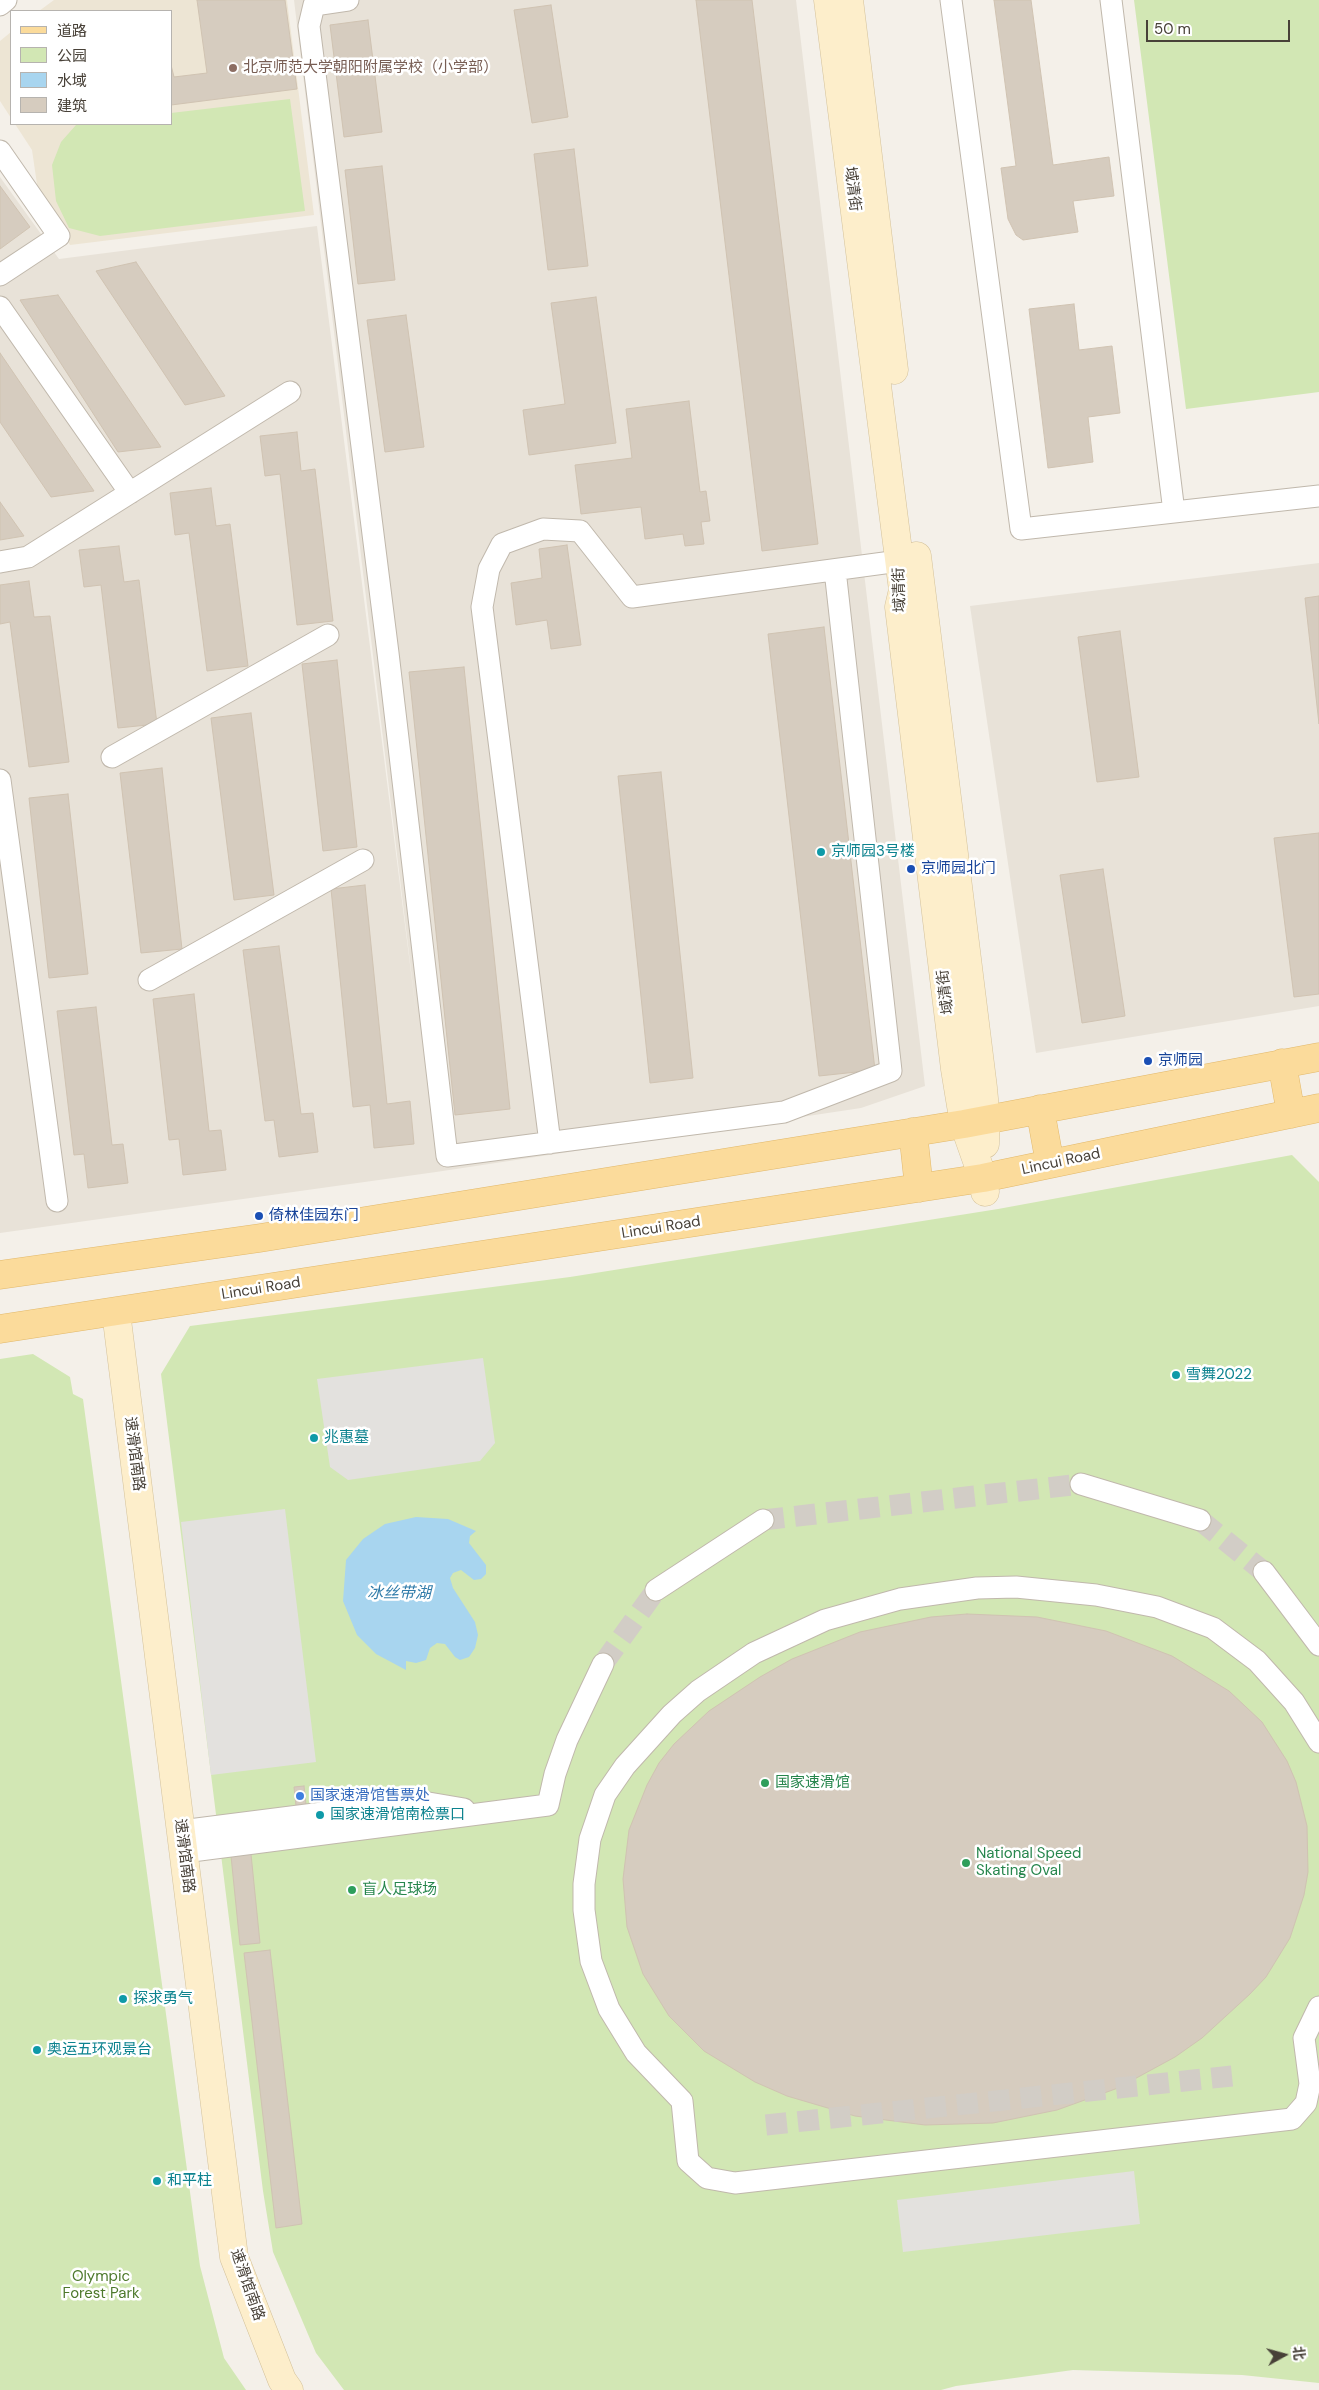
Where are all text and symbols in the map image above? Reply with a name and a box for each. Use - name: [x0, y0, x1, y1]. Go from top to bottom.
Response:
- legend: [10, 10, 172, 125]
- scale bar: [1149, 10, 1293, 42]
- text: 50 m: [1154, 19, 1191, 39]
- text: 道路: [57, 21, 87, 41]
- text: 公园: [57, 46, 87, 66]
- place label: 北京师范大学朝阳附属学校（小学部）: [243, 59, 498, 77]
- marker: 北京师范大学朝阳附属学校（小学部）: [227, 62, 239, 74]
- text: 水域: [57, 71, 87, 91]
- text: 建筑: [57, 96, 87, 116]
- street label: 域清街: [840, 166, 864, 212]
- street label: 域清街: [890, 567, 910, 613]
- place label: 京师园3号楼: [831, 843, 915, 861]
- marker: 京师园3号楼: [815, 846, 827, 858]
- place label: 京师园北门: [921, 860, 996, 878]
- marker: 京师园北门: [905, 863, 917, 875]
- street label: 域清街: [934, 969, 958, 1015]
- place label: 京师园: [1158, 1052, 1203, 1070]
- marker: 京师园: [1142, 1055, 1154, 1067]
- street label: Lincui Road: [1020, 1145, 1102, 1179]
- place label: 倚林佳园东门: [269, 1207, 359, 1225]
- marker: 倚林佳园东门: [253, 1210, 265, 1222]
- street label: Lincui Road: [620, 1213, 702, 1243]
- street label: Lincui Road: [220, 1274, 302, 1304]
- place label: 雪舞2022: [1186, 1366, 1252, 1384]
- marker: 雪舞2022: [1170, 1369, 1182, 1381]
- street label: 速滑馆南路: [120, 1416, 148, 1492]
- place label: 兆惠墓: [324, 1429, 369, 1447]
- marker: 兆惠墓: [308, 1432, 320, 1444]
- water label: 冰丝带湖: [367, 1584, 431, 1604]
- place label: 国家速滑馆: [775, 1774, 850, 1792]
- marker: 国家速滑馆: [759, 1777, 771, 1789]
- place label: 国家速滑馆售票处: [310, 1787, 430, 1805]
- marker: 国家速滑馆售票处: [294, 1790, 306, 1802]
- place label: 国家速滑馆南检票口: [330, 1806, 465, 1824]
- marker: 国家速滑馆南检票口: [314, 1809, 326, 1821]
- street label: 速滑馆南路: [170, 1818, 198, 1894]
- place label: National Speed Skating Oval: [976, 1845, 1081, 1880]
- marker: National Speed Skating Oval: [960, 1857, 972, 1869]
- place label: 盲人足球场: [362, 1881, 437, 1899]
- marker: 盲人足球场: [346, 1884, 358, 1896]
- place label: 探求勇气: [133, 1990, 193, 2008]
- marker: 探求勇气: [117, 1993, 129, 2005]
- place label: 奥运五环观景台: [47, 2041, 152, 2059]
- marker: 奥运五环观景台: [31, 2044, 43, 2056]
- place label: 和平柱: [167, 2172, 212, 2190]
- marker: 和平柱: [151, 2175, 163, 2187]
- street label: 速滑馆南路: [226, 2247, 268, 2323]
- park label: Olympic Forest Park: [62, 2268, 140, 2303]
- north arrow: [1259, 2330, 1309, 2380]
- text: 北: [1289, 2345, 1309, 2361]

